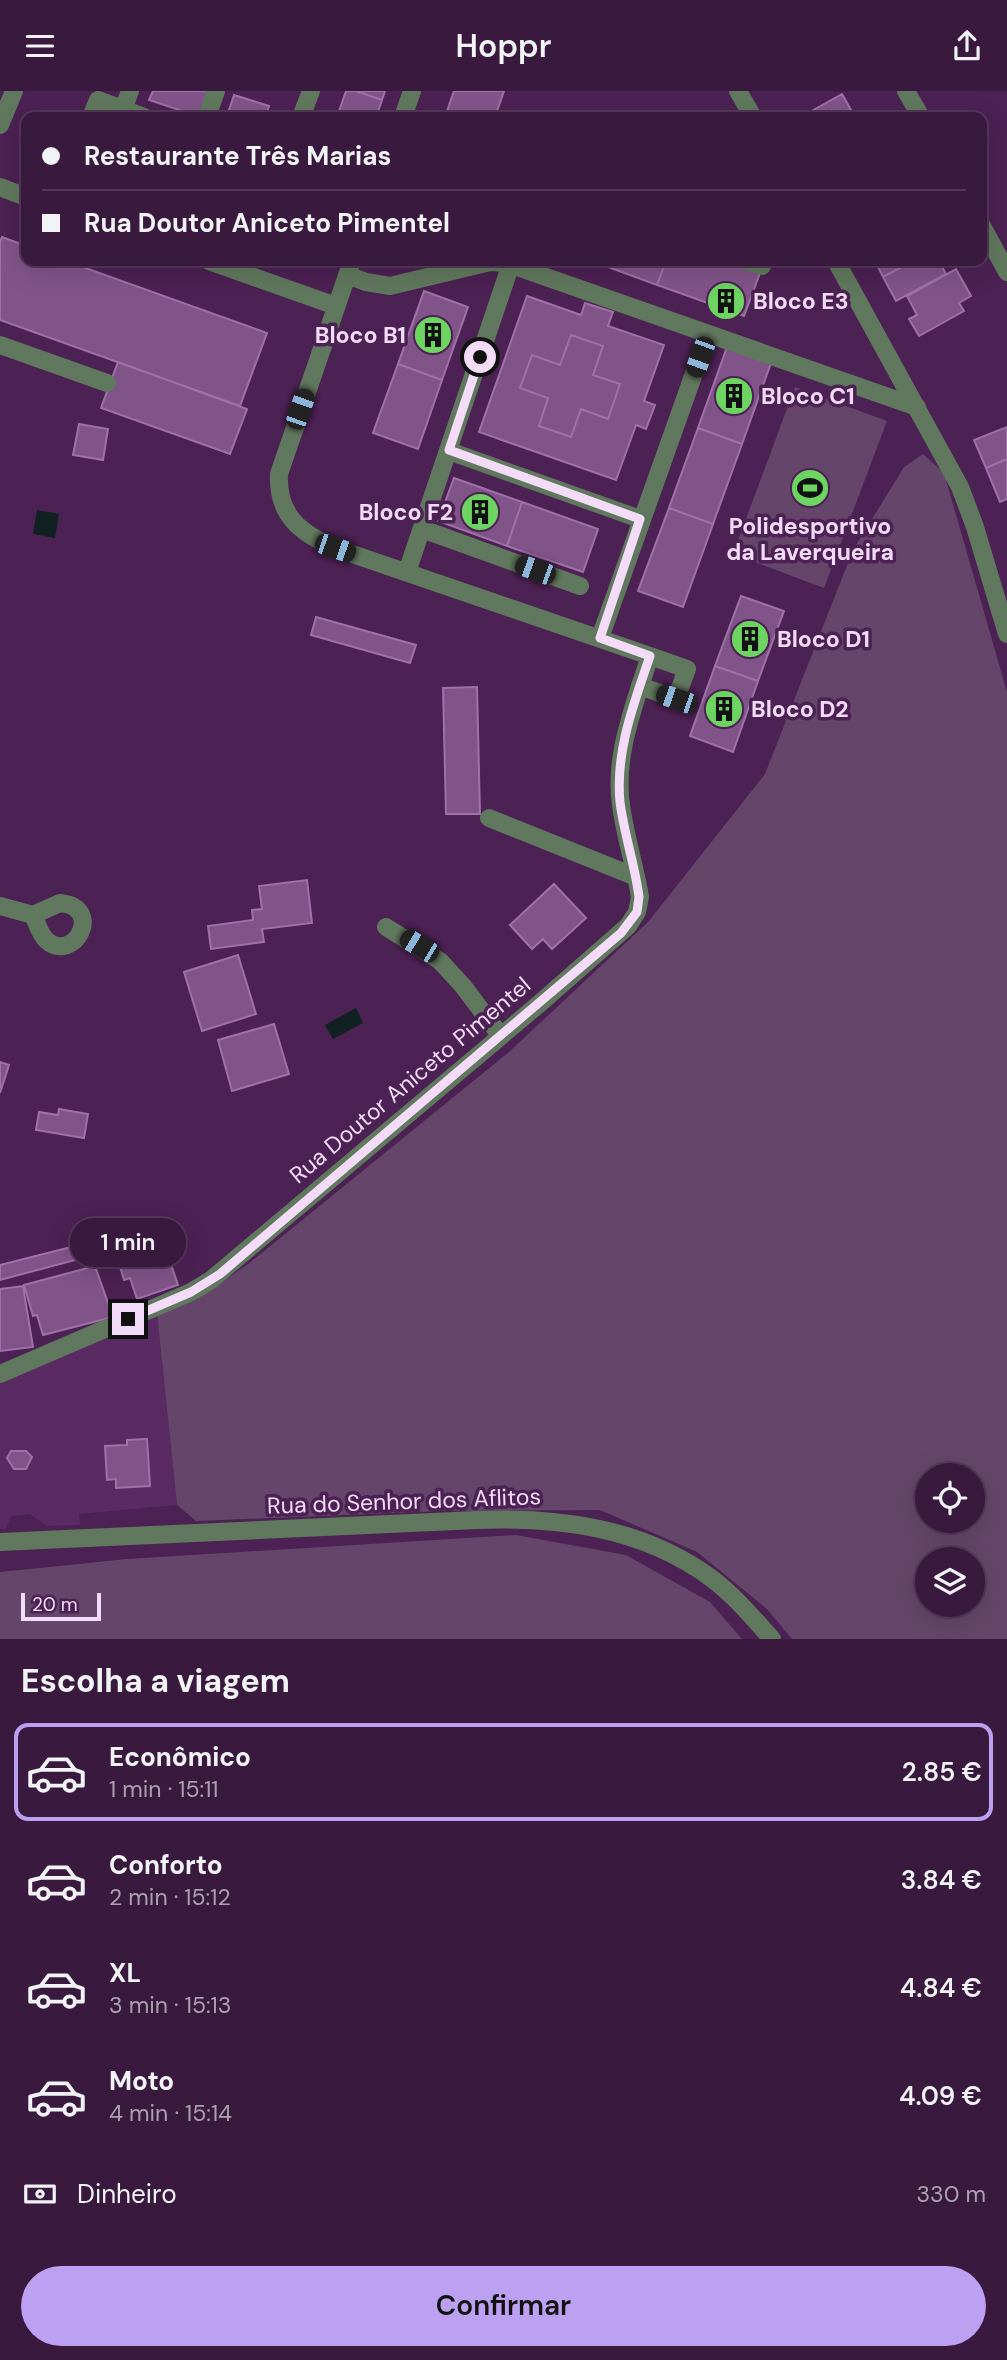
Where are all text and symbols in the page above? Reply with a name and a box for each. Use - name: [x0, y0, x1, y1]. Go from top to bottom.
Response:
- text: Hoppr: [456, 25, 551, 67]
- icon: menu: [21, 27, 59, 65]
- icon: share: [948, 27, 986, 65]
- text: Restaurante Três Marias: [84, 139, 391, 173]
- text: Rua Doutor Aniceto Pimentel: [84, 206, 450, 240]
- building icon: Bloco E3: [705, 280, 747, 322]
- place label: Bloco E3: [753, 286, 849, 316]
- building icon: Bloco B1: [412, 314, 454, 356]
- place label: Bloco B1: [315, 320, 406, 350]
- car: [683, 334, 718, 380]
- route start: [464, 341, 496, 373]
- building icon: Bloco C1: [713, 375, 755, 417]
- place label: Bloco C1: [761, 381, 855, 411]
- car: [284, 386, 317, 432]
- sports icon: Polidesportivo da Laverqueira: [789, 467, 831, 509]
- building icon: Bloco F2: [459, 491, 501, 533]
- place label: Bloco F2: [359, 497, 453, 527]
- place label: Polidesportivo da Laverqueira: [726, 511, 894, 567]
- car: [312, 531, 359, 565]
- car: [512, 553, 559, 587]
- building icon: Bloco D1: [729, 618, 771, 660]
- place label: Bloco D1: [777, 624, 870, 654]
- car: [653, 682, 700, 716]
- building icon: Bloco D2: [703, 688, 745, 730]
- place label: Bloco D2: [751, 694, 849, 724]
- car: [396, 926, 443, 966]
- street label: Rua Doutor Aniceto Pimentel: [283, 970, 537, 1190]
- callout: 1 min: [70, 1217, 186, 1267]
- text: 1 min: [101, 1227, 155, 1257]
- route end: [112, 1303, 144, 1335]
- map controls: [915, 1463, 985, 1617]
- button: locate: [915, 1463, 985, 1533]
- street label: Rua do Senhor dos Aflitos: [267, 1481, 541, 1521]
- button: layers: [915, 1547, 985, 1617]
- scale bar: [21, 1590, 102, 1622]
- text: 20 m: [32, 1592, 78, 1617]
- text: Escolha a viagem: [21, 1660, 290, 1702]
- text: Econômico: [109, 1740, 251, 1774]
- icon: car: [25, 1741, 88, 1804]
- text: 2.85 €: [902, 1755, 982, 1789]
- text: 1 min · 15:11: [109, 1774, 219, 1804]
- text: Conforto: [109, 1848, 223, 1882]
- icon: car: [25, 1849, 88, 1912]
- text: 3.84 €: [901, 1863, 982, 1897]
- text: 2 min · 15:12: [109, 1882, 231, 1912]
- text: XL: [109, 1956, 141, 1990]
- icon: car: [25, 1957, 88, 2020]
- text: 4.84 €: [900, 1971, 982, 2005]
- text: 3 min · 15:13: [109, 1990, 231, 2020]
- text: Moto: [109, 2064, 174, 2098]
- icon: car: [25, 2065, 88, 2128]
- text: 4.09 €: [899, 2079, 982, 2113]
- text: 4 min · 15:14: [109, 2098, 232, 2128]
- icon: cash: [21, 2175, 59, 2213]
- text: Dinheiro: [77, 2177, 177, 2211]
- text: 330 m: [916, 2179, 986, 2209]
- button: Confirmar: [21, 2266, 986, 2346]

